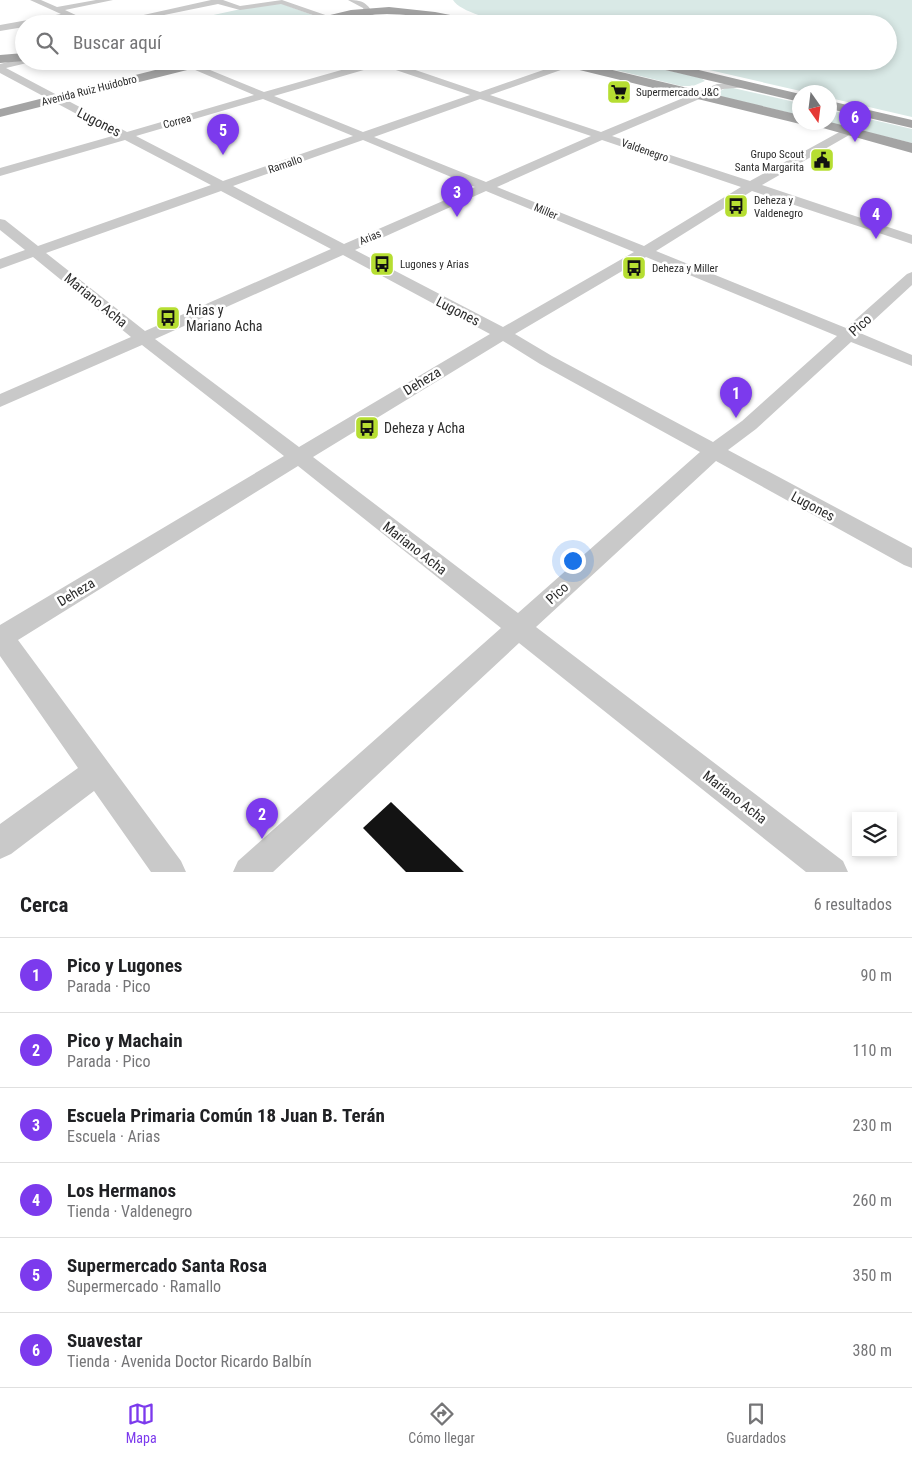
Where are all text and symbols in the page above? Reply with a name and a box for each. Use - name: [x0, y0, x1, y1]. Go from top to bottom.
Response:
- search box: [15, 15, 897, 70]
- icon: search: [33, 29, 61, 57]
- text: Buscar aquí: [73, 31, 162, 54]
- street label: Avenida Ruiz Huidobro: [40, 72, 139, 109]
- supermarket icon: Supermercado J&C: [606, 79, 632, 105]
- north arrow: [792, 85, 837, 130]
- place label: Supermercado J&C: [636, 86, 719, 99]
- pin: 6: [839, 101, 871, 142]
- street label: Lugones: [75, 104, 123, 140]
- street label: Correa: [162, 111, 193, 131]
- pin: 5: [207, 114, 239, 155]
- street label: Valdenegro: [620, 136, 671, 165]
- public building icon: Grupo Scout Santa Margarita: [809, 147, 835, 173]
- place label: Grupo Scout Santa Margarita: [735, 148, 804, 174]
- street label: Ramallo: [266, 152, 304, 176]
- pin: 3: [441, 176, 473, 217]
- bus stop icon: Deheza y Valdenegro: [723, 193, 749, 219]
- place label: Deheza y Valdenegro: [754, 194, 803, 220]
- pin: 4: [860, 198, 892, 239]
- street label: Miller: [532, 201, 560, 222]
- street label: Arias: [357, 227, 383, 248]
- bus stop icon: Lugones y Arias: [369, 251, 395, 277]
- bus stop icon: Deheza y Miller: [621, 255, 647, 281]
- place label: Lugones y Arias: [400, 258, 469, 271]
- place label: Deheza y Miller: [652, 262, 719, 275]
- street label: Mariano Acha: [61, 270, 131, 330]
- street label: Lugones: [434, 293, 482, 329]
- place label: Arias y Mariano Acha: [186, 302, 263, 334]
- bus stop icon: Arias y Mariano Acha: [155, 305, 181, 331]
- street label: Pico: [846, 311, 874, 339]
- street label: Deheza: [400, 364, 444, 398]
- pin: 1: [720, 377, 752, 418]
- bus stop icon: Deheza y Acha: [354, 415, 380, 441]
- place label: Deheza y Acha: [384, 420, 465, 436]
- street label: Lugones: [789, 488, 837, 524]
- street label: Mariano Acha: [380, 518, 450, 578]
- your location: [560, 548, 586, 574]
- street label: Deheza: [54, 575, 98, 609]
- street label: Pico: [543, 579, 571, 607]
- street label: Mariano Acha: [700, 767, 770, 827]
- pin: 2: [246, 798, 278, 839]
- map controls: [852, 812, 897, 857]
- button: layers: [852, 812, 897, 857]
- text: Cerca: [20, 893, 68, 917]
- text: 6 resultados: [814, 895, 892, 914]
- text: Pico y Lugones: [67, 954, 182, 977]
- text: 1: [32, 966, 40, 985]
- text: 90 m: [860, 966, 892, 985]
- text: Parada · Pico: [67, 977, 150, 996]
- text: Pico y Machain: [67, 1029, 183, 1052]
- text: 2: [32, 1041, 40, 1060]
- text: 110 m: [853, 1041, 892, 1060]
- text: Parada · Pico: [67, 1052, 150, 1071]
- text: Escuela Primaria Común 18 Juan B. Terán: [67, 1104, 385, 1127]
- text: 3: [32, 1116, 40, 1135]
- text: 230 m: [853, 1116, 892, 1135]
- text: Escuela · Arias: [67, 1127, 160, 1146]
- text: Los Hermanos: [67, 1179, 176, 1202]
- text: 4: [32, 1191, 40, 1210]
- text: 260 m: [853, 1191, 892, 1210]
- text: Tienda · Valdenegro: [67, 1202, 192, 1221]
- text: Supermercado Santa Rosa: [67, 1254, 267, 1277]
- text: 5: [32, 1266, 40, 1285]
- text: 350 m: [853, 1266, 892, 1285]
- text: Supermercado · Ramallo: [67, 1277, 221, 1296]
- text: Suavestar: [67, 1329, 143, 1352]
- text: 6: [32, 1341, 40, 1360]
- text: 380 m: [853, 1341, 892, 1360]
- text: Tienda · Avenida Doctor Ricardo Balbín: [67, 1352, 312, 1371]
- tab: Mapa: [126, 1400, 157, 1446]
- tab: Cómo llegar: [408, 1400, 475, 1446]
- tab: Guardados: [726, 1400, 786, 1446]

